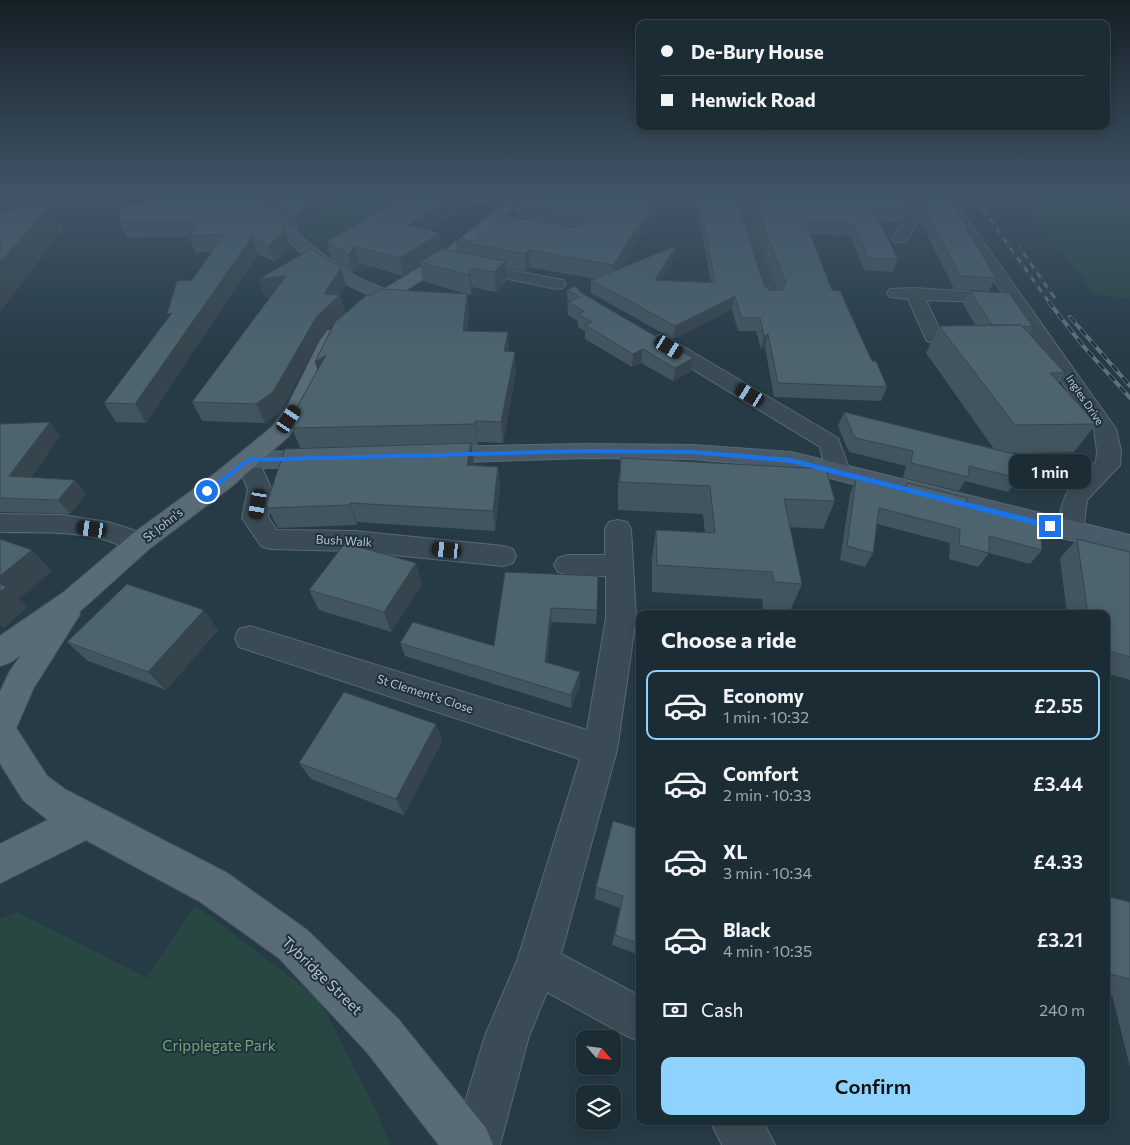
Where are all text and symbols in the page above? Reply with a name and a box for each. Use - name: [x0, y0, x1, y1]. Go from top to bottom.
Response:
- text: De-Bury House: [691, 40, 824, 63]
- text: Henwick Road: [691, 88, 816, 111]
- car: [652, 333, 685, 361]
- street label: Ingles Drive: [1064, 372, 1107, 427]
- car: [733, 381, 766, 409]
- car: [274, 402, 303, 436]
- callout: 1 min: [1009, 454, 1091, 488]
- text: 1 min: [1031, 462, 1069, 481]
- route start: [196, 480, 218, 502]
- car: [248, 488, 267, 520]
- street label: St John's: [140, 504, 186, 545]
- route end: [1039, 515, 1061, 537]
- car: [76, 519, 107, 539]
- street label: Bush Walk: [315, 532, 373, 548]
- car: [431, 541, 462, 559]
- text: Choose a ride: [661, 626, 796, 653]
- street label: St Clement's Close: [375, 671, 475, 715]
- icon: car: [663, 683, 708, 728]
- text: Economy: [723, 684, 804, 707]
- text: £2.55: [1034, 694, 1083, 717]
- text: 1 min · 10:32: [723, 707, 809, 726]
- icon: car: [663, 761, 708, 806]
- text: Comfort: [723, 762, 799, 785]
- text: £3.44: [1033, 772, 1083, 795]
- text: 2 min · 10:33: [723, 785, 811, 804]
- icon: car: [663, 839, 708, 884]
- text: XL: [723, 840, 748, 863]
- text: £4.33: [1033, 850, 1083, 873]
- text: 3 min · 10:34: [723, 863, 812, 882]
- icon: car: [663, 917, 708, 962]
- text: Black: [723, 918, 771, 941]
- text: £3.21: [1037, 928, 1083, 951]
- street label: Tybridge Street: [279, 932, 367, 1018]
- text: 4 min · 10:35: [723, 941, 812, 960]
- icon: cash: [661, 996, 689, 1024]
- text: Cash: [701, 998, 743, 1021]
- text: 240 m: [1039, 1000, 1085, 1019]
- north arrow: [576, 1030, 621, 1075]
- map controls: [576, 1030, 621, 1130]
- park label: Cripplegate Park: [162, 1036, 276, 1054]
- button: Confirm: [661, 1057, 1085, 1115]
- button: layers: [576, 1085, 621, 1130]

